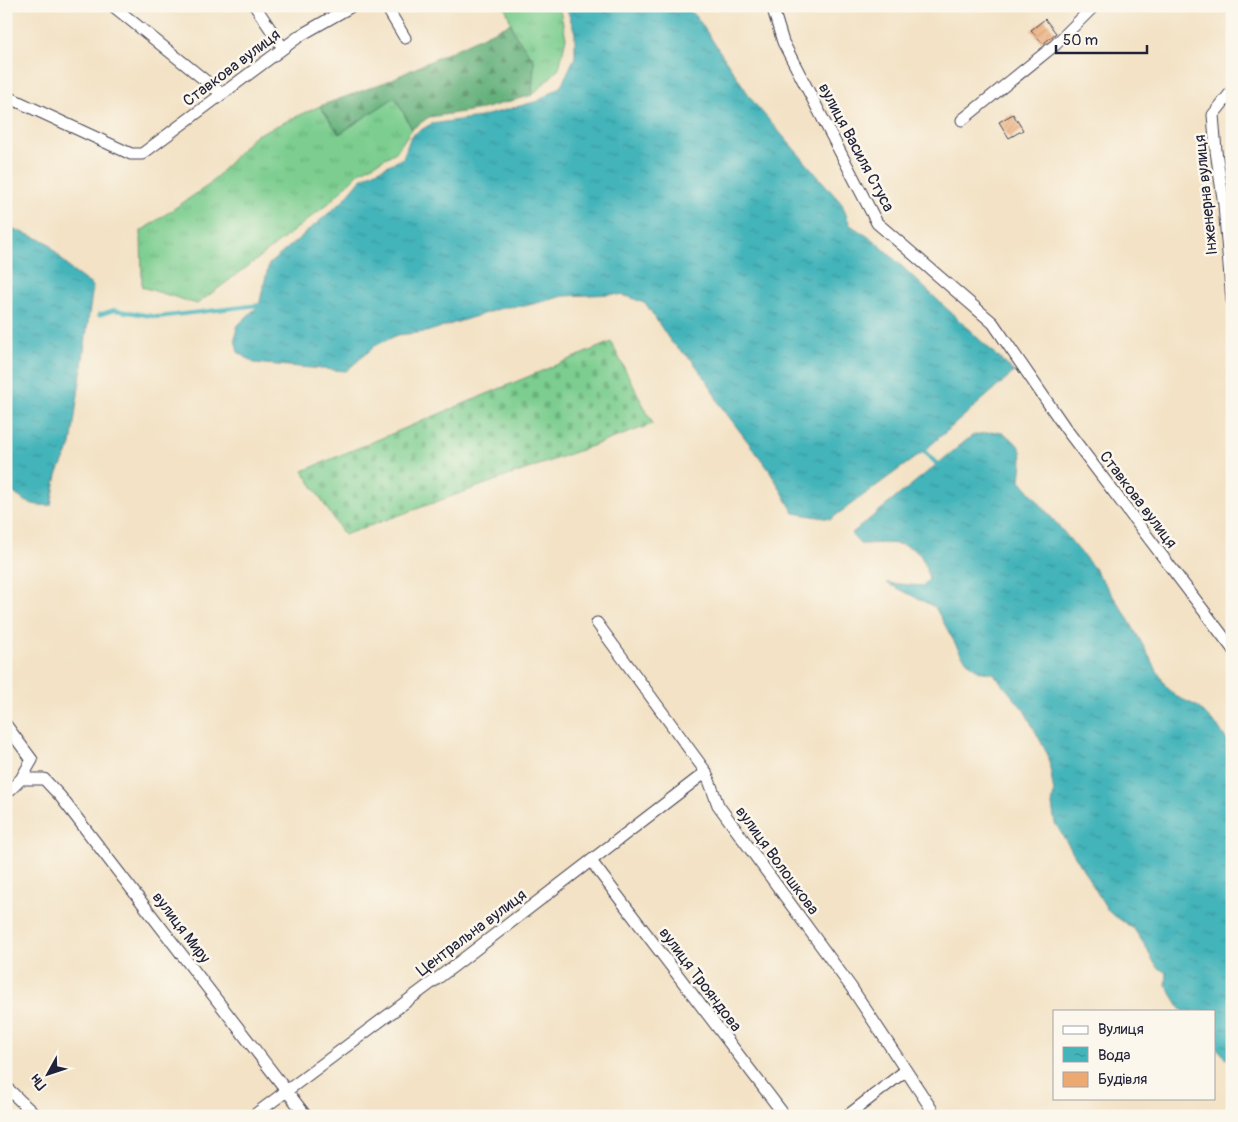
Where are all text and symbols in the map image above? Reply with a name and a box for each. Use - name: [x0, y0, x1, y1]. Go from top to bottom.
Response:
- scale bar: [1056, 22, 1147, 54]
- street label: Ставкова вулиця: [179, 25, 284, 111]
- text: 50 m: [1063, 31, 1098, 50]
- street label: вулиця Василя Стуса: [814, 80, 898, 215]
- street label: Інженерна вулиця: [1190, 134, 1222, 256]
- street label: Ставкова вулиця: [1095, 447, 1181, 552]
- street label: вулиця Волошкова: [731, 802, 823, 919]
- street label: Центральна вулиця: [413, 885, 531, 981]
- street label: вулиця Миру: [148, 888, 215, 967]
- street label: вулиця Трояндова: [655, 924, 746, 1036]
- legend: [1053, 1010, 1216, 1100]
- text: Вулиця: [1098, 1020, 1144, 1039]
- text: Вода: [1098, 1046, 1131, 1065]
- north arrow: [22, 1050, 72, 1100]
- text: Будівля: [1098, 1070, 1147, 1089]
- text: Пн: [27, 1071, 50, 1093]

